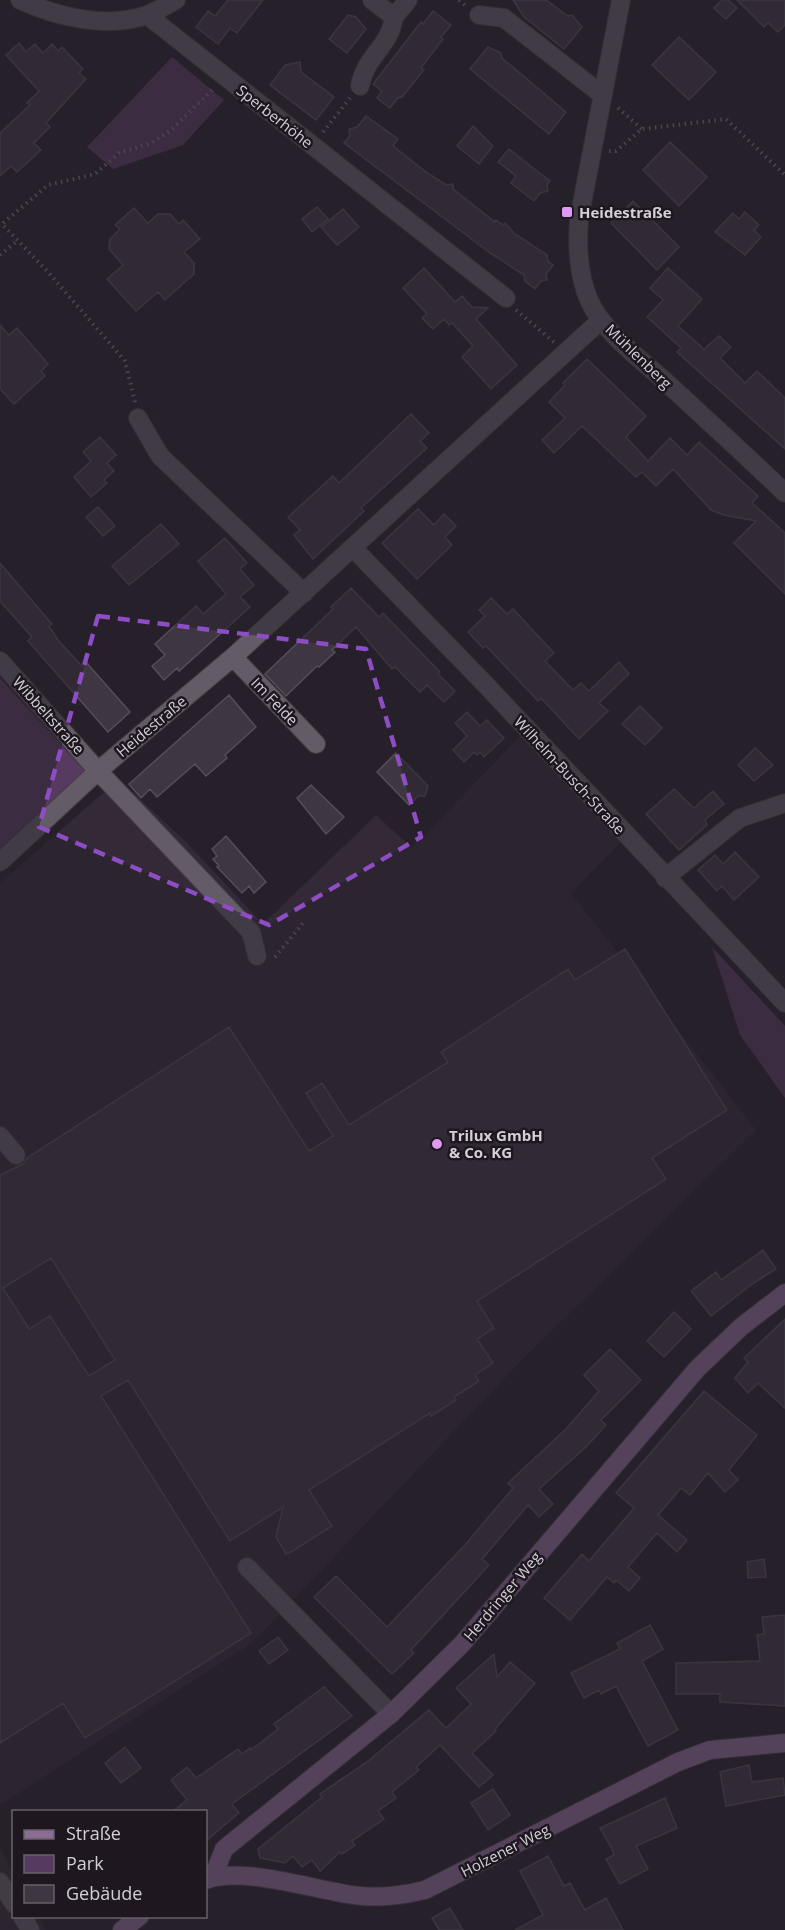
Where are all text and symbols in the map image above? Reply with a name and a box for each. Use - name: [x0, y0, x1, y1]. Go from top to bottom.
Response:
- street label: Sperberhöhe: [233, 80, 317, 152]
- place label: Heidestraße: [579, 202, 672, 222]
- marker: Heidestraße: [560, 205, 574, 219]
- street label: Mühlenberg: [601, 319, 677, 393]
- street label: Wibbeltstraße: [9, 672, 89, 758]
- street label: Im Felde: [247, 673, 303, 729]
- street label: Heidestraße: [112, 691, 190, 761]
- street label: Wilhelm-Busch-Straße: [510, 712, 630, 838]
- place label: Trilux GmbH & Co. KG: [449, 1125, 543, 1162]
- marker: Trilux GmbH & Co. KG: [430, 1137, 444, 1151]
- street label: Herdringer Weg: [459, 1547, 545, 1645]
- legend: [12, 1810, 207, 1918]
- street label: Holzener Weg: [457, 1819, 553, 1881]
- text: Straße: [66, 1821, 121, 1845]
- text: Park: [66, 1851, 104, 1875]
- text: Gebäude: [66, 1881, 142, 1905]

